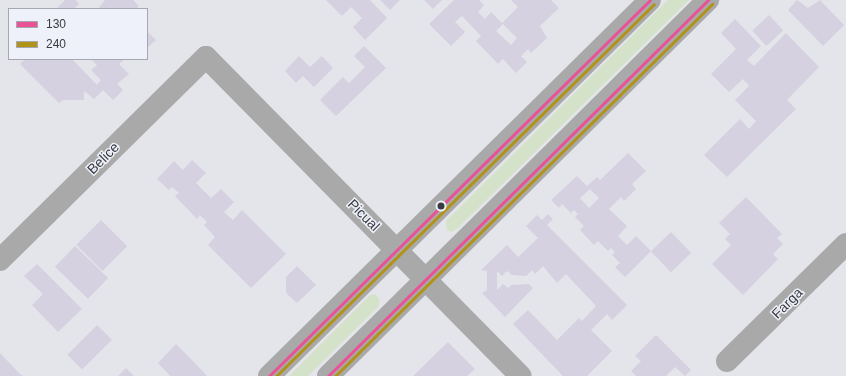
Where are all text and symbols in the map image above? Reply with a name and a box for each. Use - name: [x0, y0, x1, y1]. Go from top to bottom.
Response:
- legend: [8, 8, 148, 60]
- text: 130: [46, 17, 66, 31]
- text: 240: [46, 37, 66, 51]
- street label: Belice: [84, 139, 122, 177]
- street label: Picual: [345, 196, 383, 234]
- unlabelled marker: [436, 201, 446, 211]
- street label: Farga: [768, 284, 806, 322]

